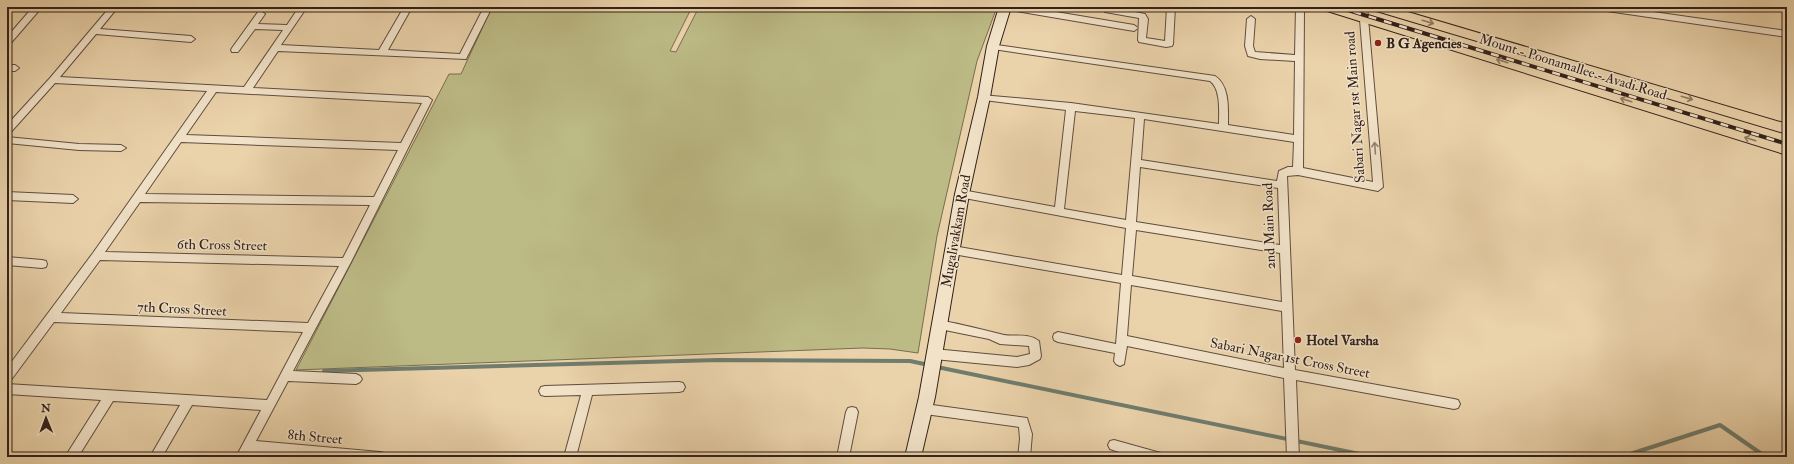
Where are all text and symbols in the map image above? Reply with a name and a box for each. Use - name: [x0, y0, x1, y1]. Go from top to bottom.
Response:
- one-way arrow: [1421, 19, 1434, 26]
- street label: Mount - Poonamallee - Avadi Road: [1477, 30, 1669, 104]
- street label: Sabari Nagar 1st Main road: [1341, 31, 1369, 183]
- place label: B G Agencies: [1386, 35, 1462, 53]
- marker: B G Agencies: [1373, 38, 1383, 48]
- one-way arrow: [1495, 57, 1508, 64]
- one-way arrow: [1680, 95, 1693, 102]
- one-way arrow: [1619, 96, 1632, 103]
- one-way arrow: [1743, 135, 1756, 142]
- one-way arrow: [1371, 142, 1378, 155]
- street label: Mugalivakkam Road: [938, 173, 974, 289]
- street label: 2nd Main Road: [1259, 182, 1279, 270]
- street label: 6th Cross Street: [177, 236, 268, 254]
- street label: 7th Cross Street: [137, 298, 228, 320]
- place label: Hotel Varsha: [1306, 332, 1380, 349]
- street label: Sabari Nagar 1st Cross Street: [1209, 334, 1372, 382]
- marker: Hotel Varsha: [1293, 335, 1303, 345]
- north arrow: [26, 398, 66, 438]
- text: N: [40, 402, 52, 415]
- street label: 8th Street: [287, 426, 344, 448]

